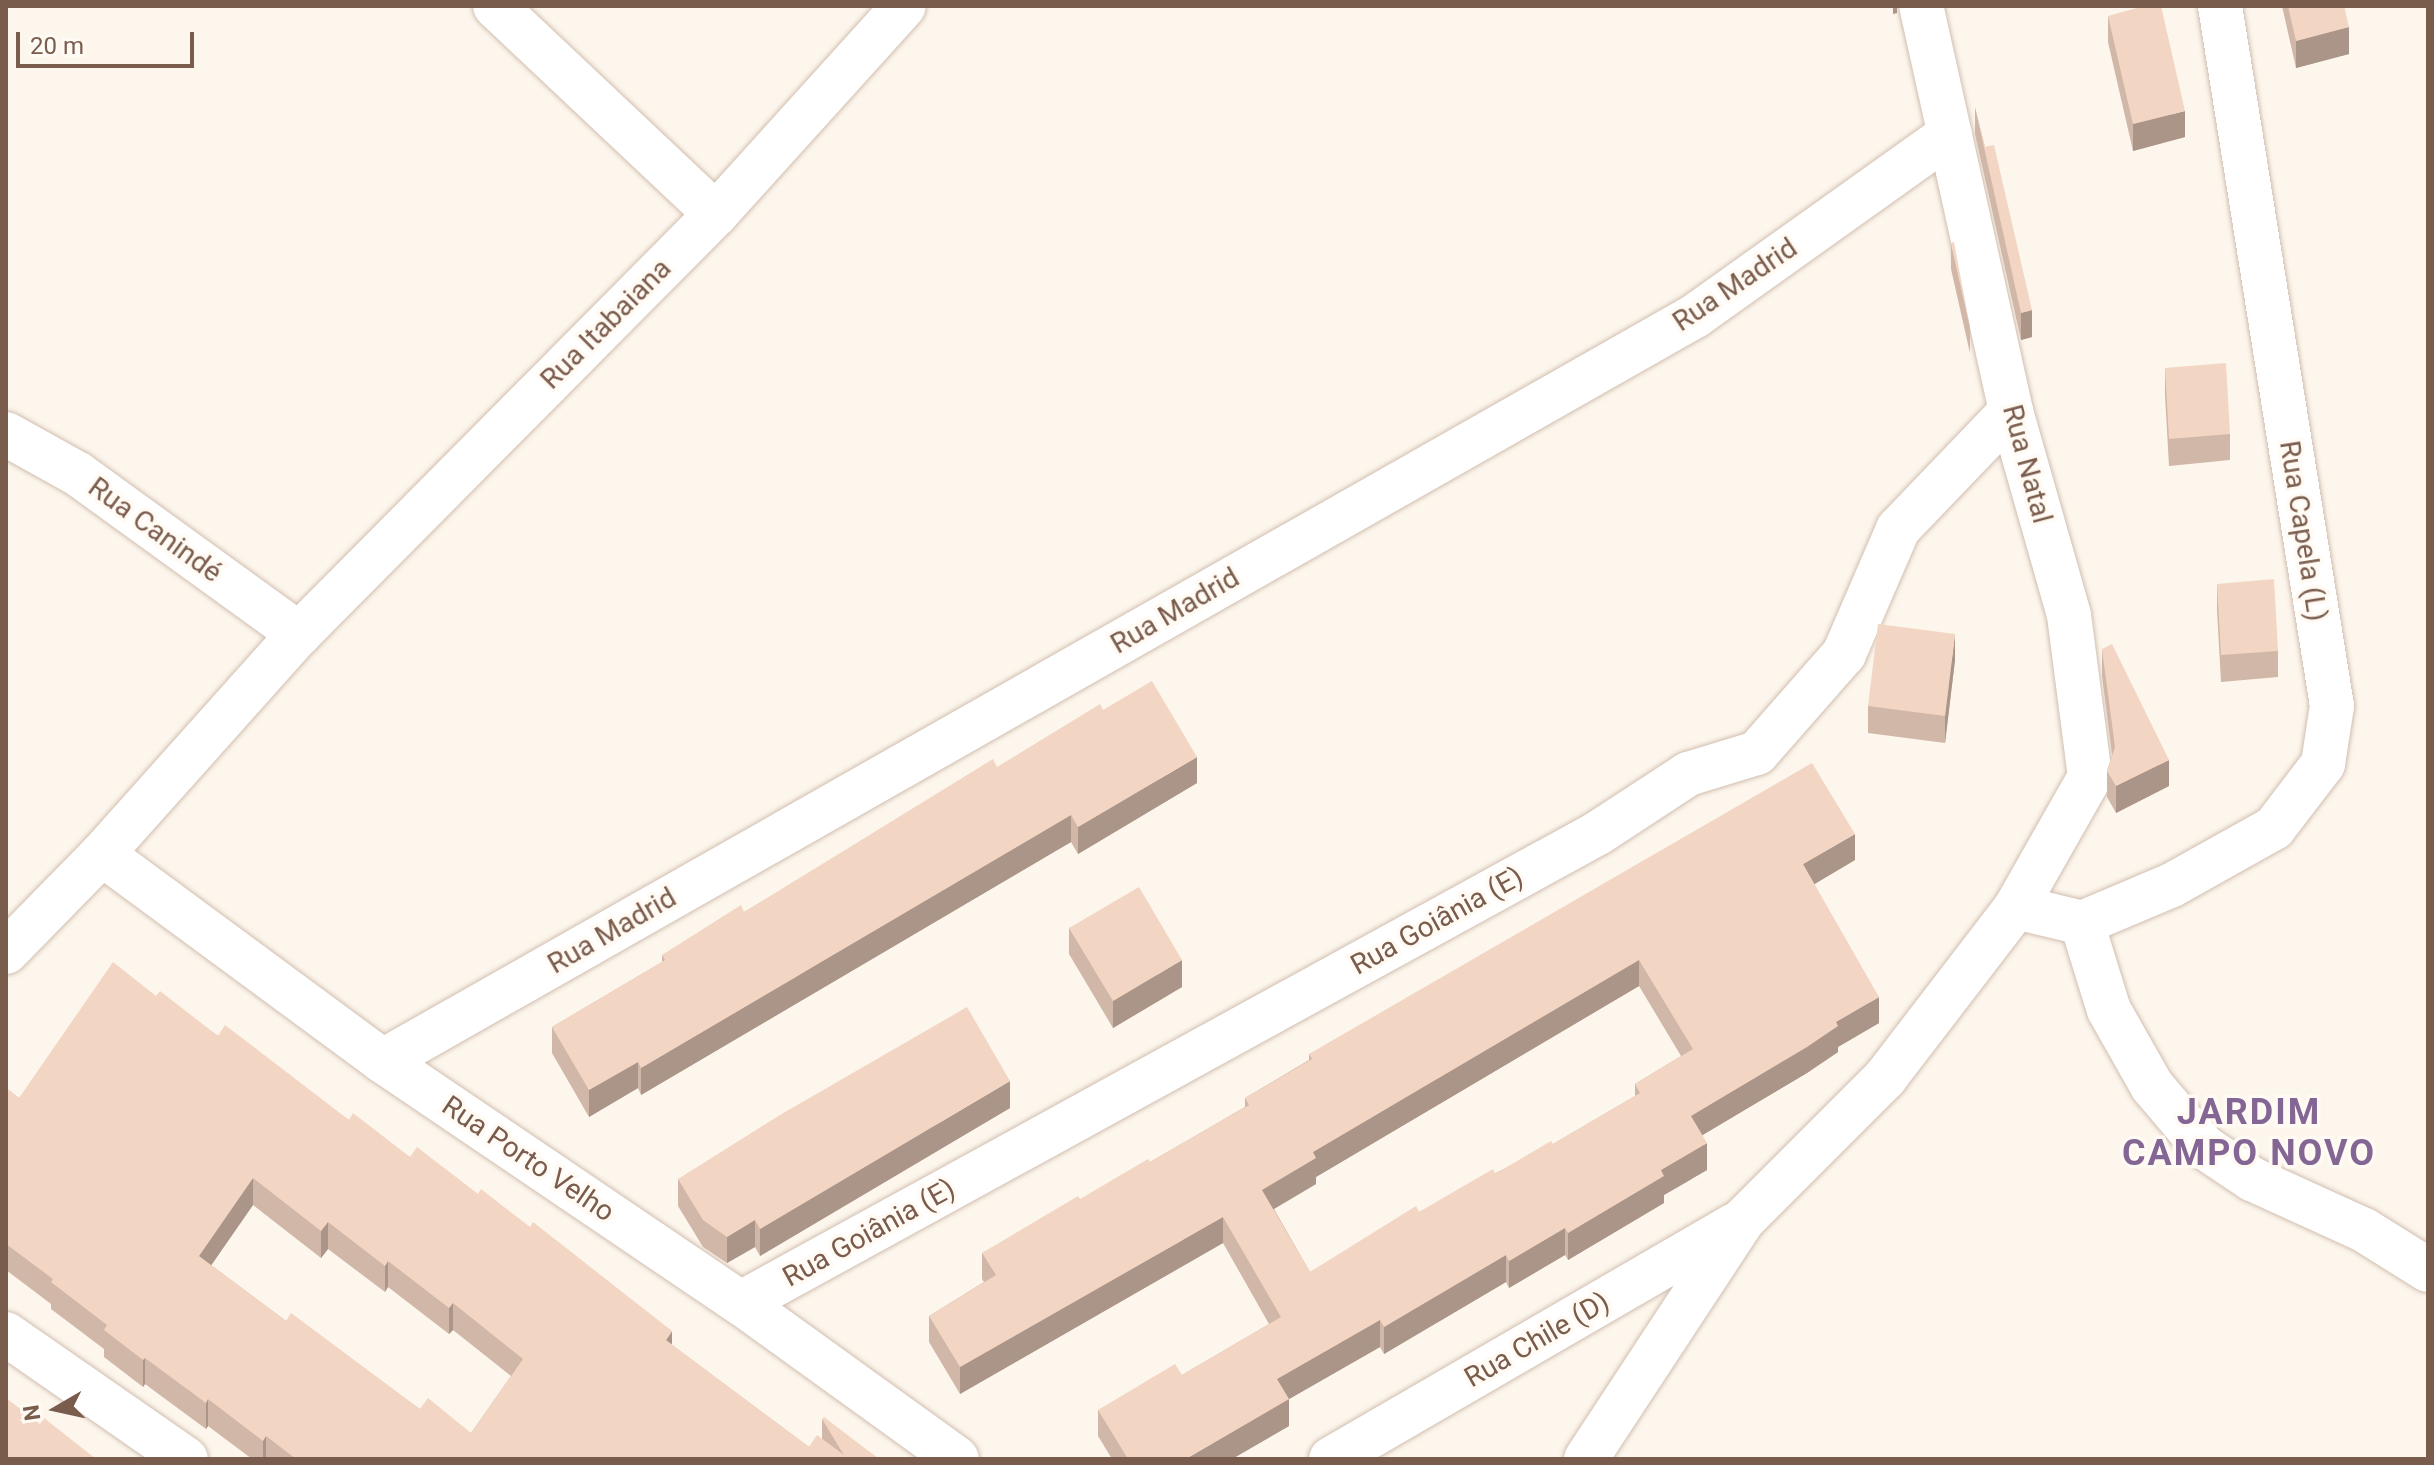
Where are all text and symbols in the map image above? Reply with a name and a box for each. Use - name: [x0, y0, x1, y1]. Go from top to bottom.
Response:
- scale bar: [20, 16, 198, 66]
- text: 20 m: [30, 32, 84, 60]
- street label: Rua Madrid: [1667, 231, 1803, 339]
- street label: Rua Itabaiana: [534, 252, 678, 396]
- street label: Rua Natal: [1995, 401, 2059, 527]
- street label: Rua Capela (L): [2272, 438, 2334, 624]
- street label: Rua Canindé: [82, 470, 228, 590]
- street label: Rua Madrid: [1105, 561, 1245, 661]
- street label: Rua Goiânia (E): [1345, 860, 1529, 982]
- street label: Rua Madrid: [542, 881, 682, 981]
- street label: Rua Porto Velho: [435, 1089, 621, 1229]
- district label: JARDIM CAMPO NOVO: [2122, 1090, 2376, 1175]
- street label: Rua Goiânia (E): [777, 1172, 961, 1294]
- street label: Rua Chile (D): [1459, 1285, 1615, 1395]
- north arrow: [16, 1369, 96, 1449]
- text: N: [18, 1403, 45, 1422]

